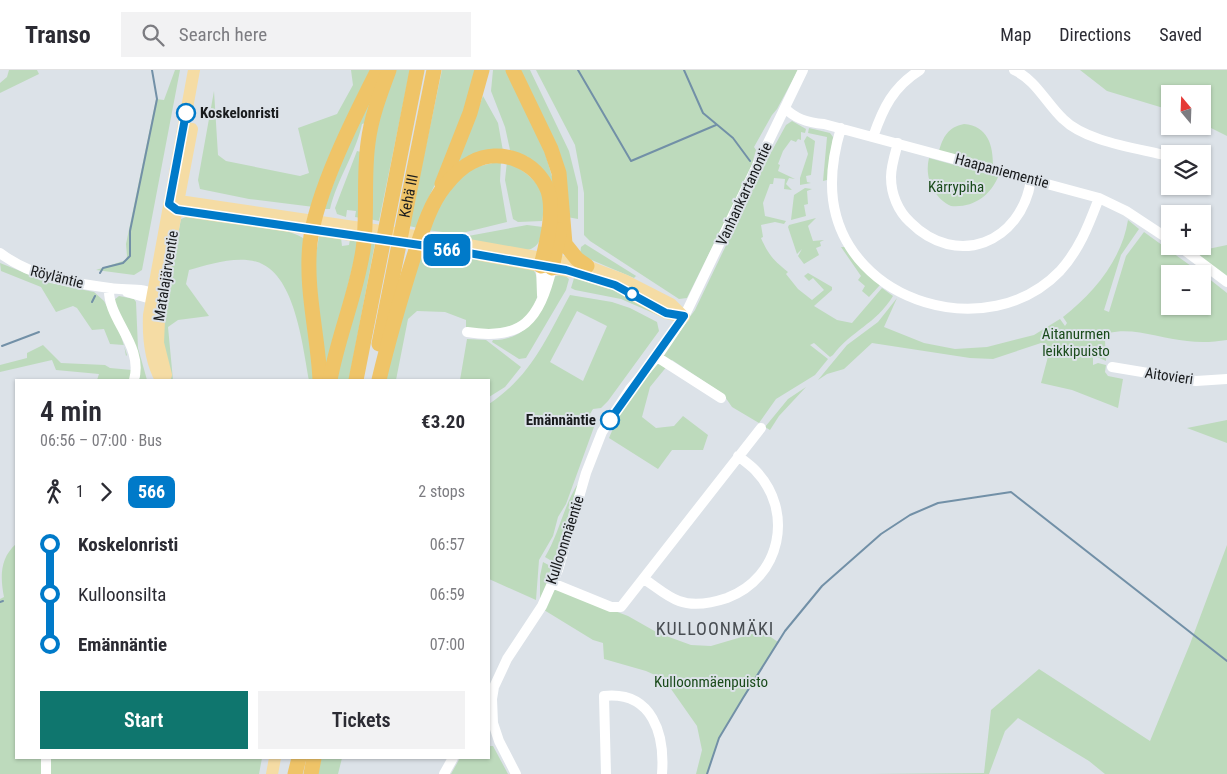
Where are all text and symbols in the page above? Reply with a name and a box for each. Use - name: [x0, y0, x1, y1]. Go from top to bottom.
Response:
- search box: [121, 12, 471, 57]
- text: Transo: [25, 21, 91, 49]
- icon: search: [139, 21, 167, 49]
- text: Search here: [179, 23, 267, 46]
- text: Map: [1000, 24, 1031, 45]
- text: Directions: [1059, 24, 1131, 45]
- text: Saved: [1159, 24, 1202, 45]
- north arrow: [1161, 85, 1211, 135]
- map controls: [1161, 85, 1211, 315]
- marker: Koskelonristi: [176, 103, 196, 123]
- place label: Koskelonristi: [200, 104, 279, 122]
- street label: Vanhankartanontie: [712, 140, 776, 248]
- button: layers: [1161, 145, 1211, 195]
- street label: Haapaniementie: [953, 150, 1051, 192]
- street label: Kehä III: [396, 173, 422, 219]
- park label: Kärrypiha: [928, 178, 984, 196]
- button: +: [1161, 205, 1211, 255]
- street label: Matalajärventie: [150, 229, 182, 323]
- line badge: 566: [418, 234, 476, 266]
- text: 566: [433, 239, 461, 260]
- street label: Röyläntie: [28, 262, 86, 292]
- button: −: [1161, 265, 1211, 315]
- unlabelled marker: [625, 287, 639, 301]
- park label: Aitanurmen leikkipuisto: [1042, 325, 1110, 360]
- street label: Aitovieri: [1144, 364, 1194, 388]
- text: 4 min: [40, 395, 102, 428]
- text: €3.20: [421, 410, 465, 433]
- marker: Emännäntie: [600, 410, 620, 430]
- place label: Emännäntie: [526, 411, 596, 429]
- text: 06:56 – 07:00 · Bus: [40, 431, 162, 450]
- icon: walk: [40, 478, 68, 506]
- icon: forward: [92, 478, 120, 506]
- text: 566: [138, 481, 165, 502]
- text: 1: [76, 482, 84, 501]
- text: 2 stops: [418, 482, 465, 501]
- street label: Kulloonmäentie: [542, 493, 588, 587]
- text: Koskelonristi: [78, 533, 178, 556]
- text: 06:57: [430, 535, 465, 554]
- text: Kulloonsilta: [78, 583, 166, 606]
- text: 06:59: [430, 585, 465, 604]
- district label: KULLOONMÄKI: [656, 618, 774, 639]
- text: Emännäntie: [78, 633, 167, 656]
- text: 07:00: [430, 635, 465, 654]
- park label: Kulloonmäenpuisto: [654, 673, 768, 691]
- button: Start: [40, 691, 248, 749]
- button: Tickets: [258, 691, 465, 749]

